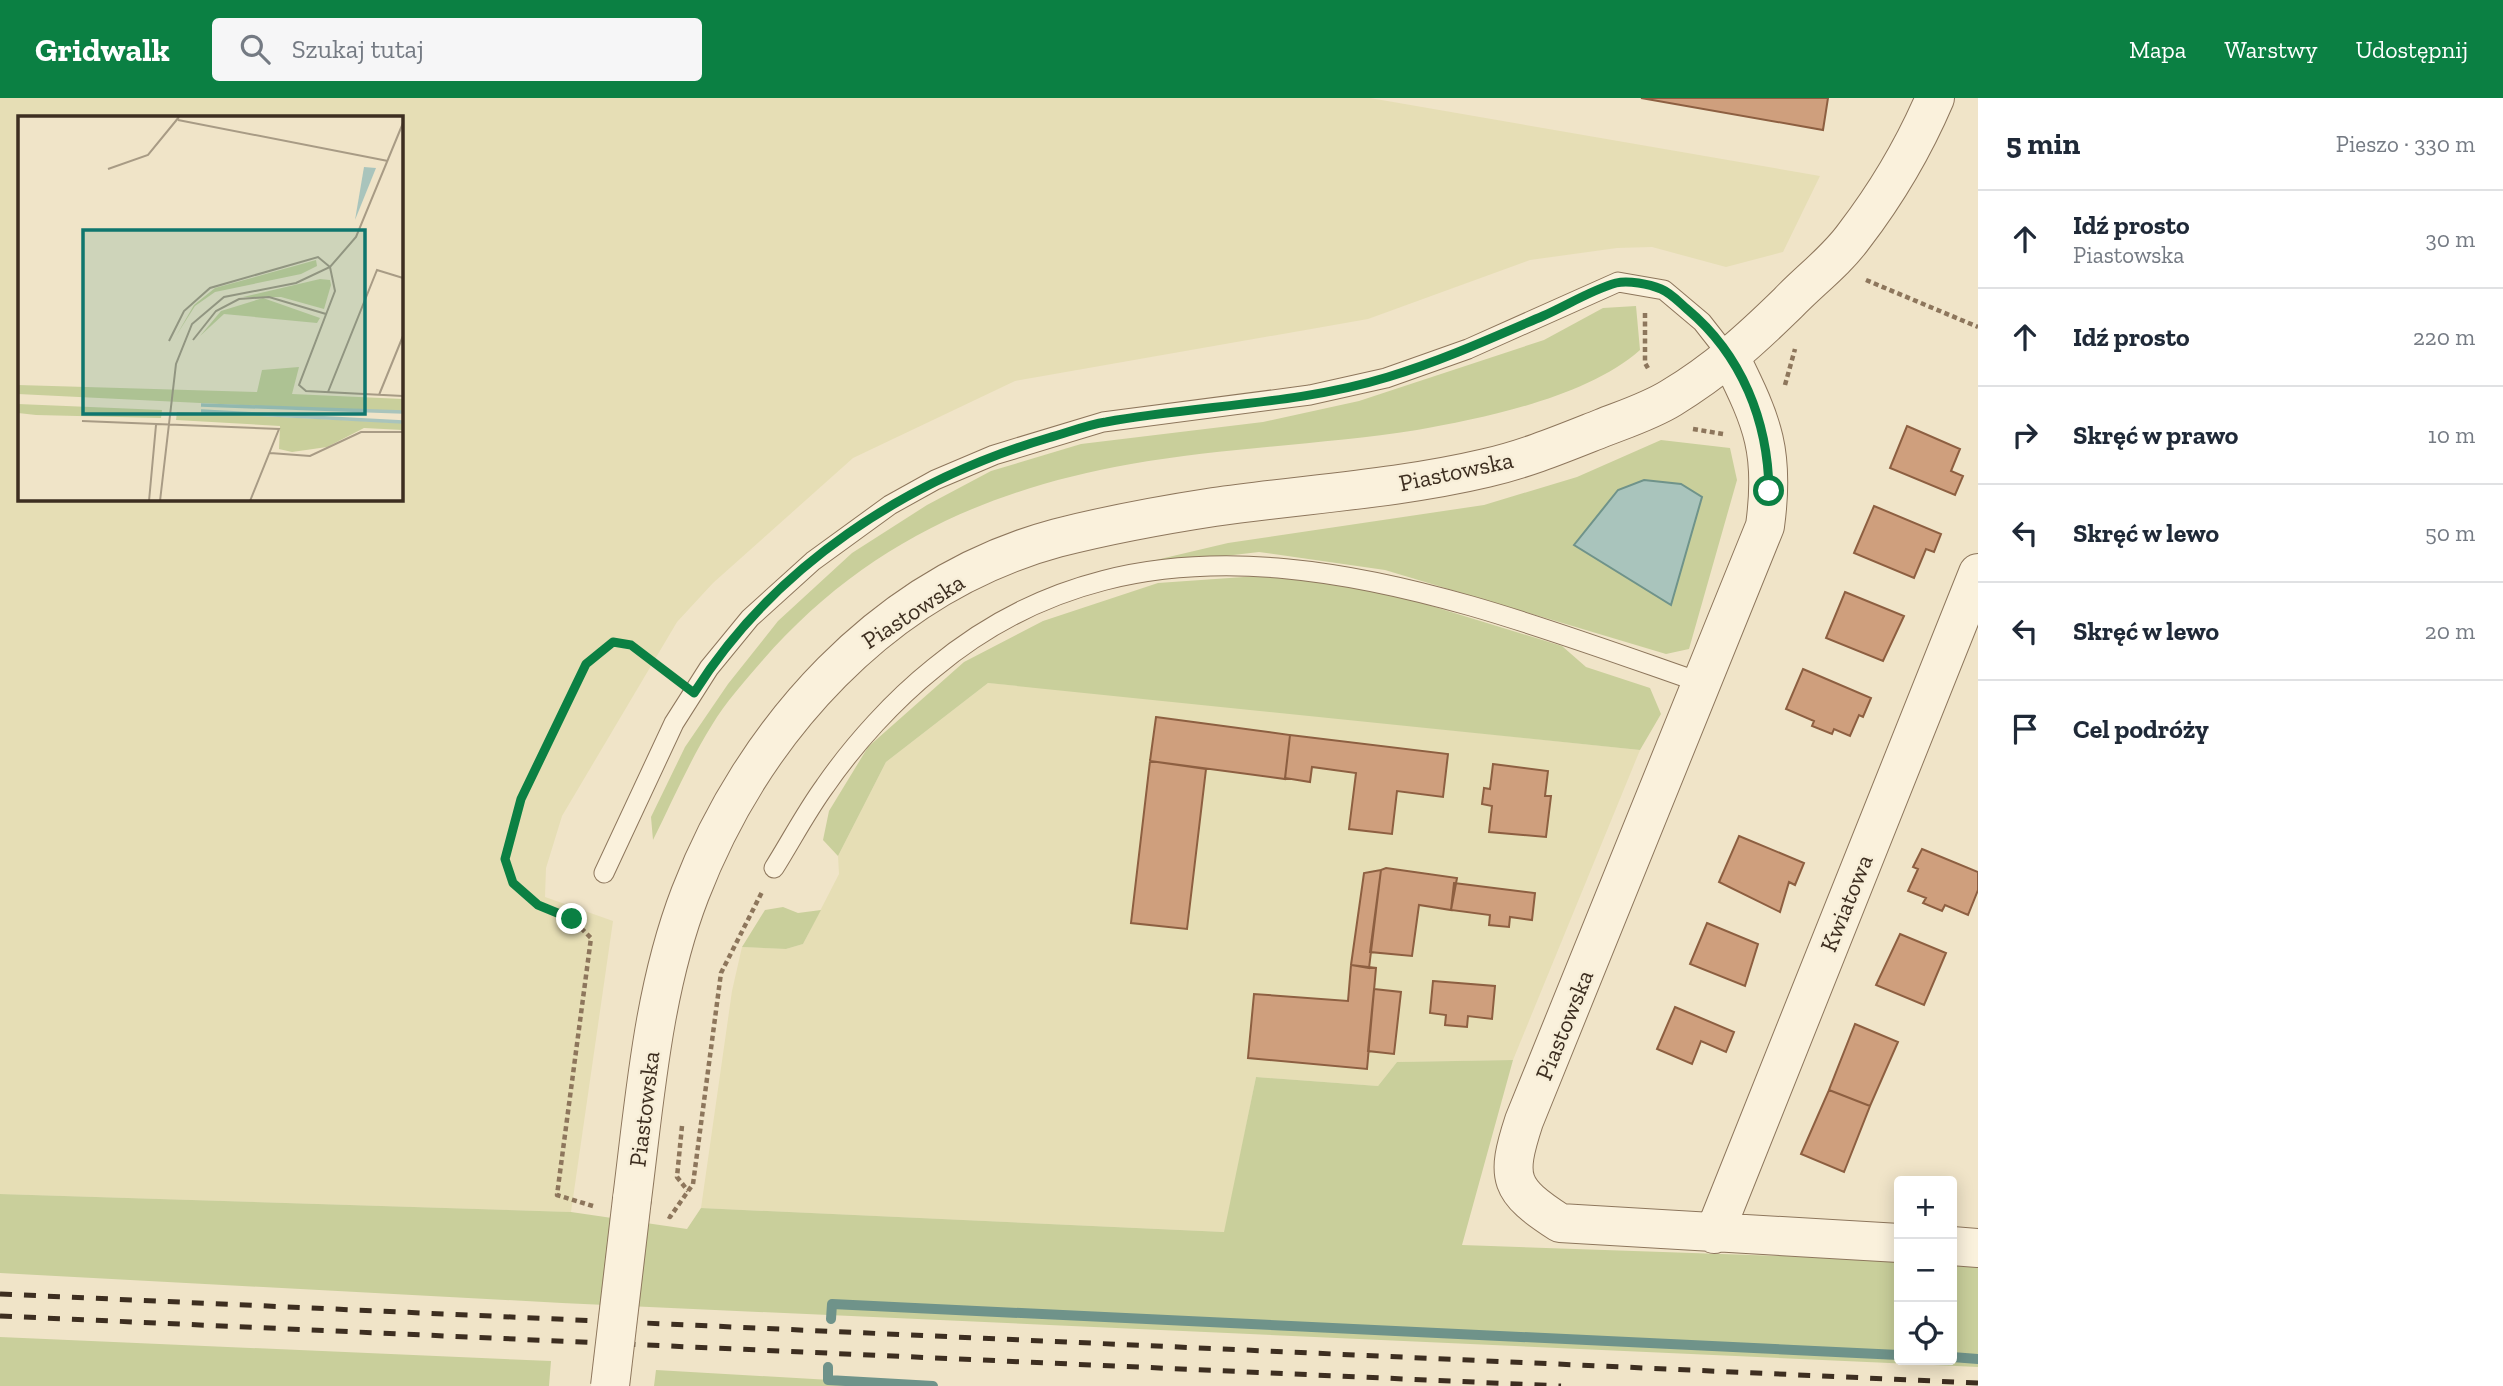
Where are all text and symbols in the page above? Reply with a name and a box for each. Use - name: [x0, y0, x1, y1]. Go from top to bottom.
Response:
- search box: [212, 18, 702, 81]
- text: Gridwalk: [35, 30, 170, 69]
- icon: search: [236, 30, 274, 68]
- text: Szukaj tutaj: [292, 33, 424, 65]
- text: Mapa: [2129, 35, 2186, 64]
- text: Warstwy: [2224, 35, 2318, 64]
- text: Udostępnij: [2356, 35, 2468, 64]
- inset map: [18, 116, 402, 500]
- text: 5 min: [2006, 126, 2080, 162]
- text: Pieszo · 330 m: [2336, 130, 2475, 158]
- text: Idź prosto: [2073, 209, 2190, 241]
- icon: ahead: [2006, 220, 2044, 258]
- text: 30 m: [2425, 225, 2475, 253]
- text: Piastowska: [2073, 241, 2184, 269]
- icon: ahead: [2006, 318, 2044, 356]
- text: Idź prosto: [2073, 321, 2190, 353]
- text: 220 m: [2413, 323, 2475, 351]
- icon: right: [2006, 416, 2044, 454]
- text: Skręć w prawo: [2073, 419, 2238, 451]
- text: 10 m: [2428, 421, 2475, 449]
- street label: Piastowska: [1396, 445, 1516, 497]
- route start: [1753, 475, 1784, 506]
- icon: left: [2006, 514, 2044, 552]
- text: Skręć w lewo: [2073, 517, 2219, 549]
- text: 50 m: [2425, 519, 2475, 547]
- street label: Piastowska: [856, 567, 970, 655]
- icon: left: [2006, 612, 2044, 650]
- text: Skręć w lewo: [2073, 615, 2219, 647]
- text: 20 m: [2425, 617, 2475, 645]
- icon: arrive: [2006, 710, 2044, 748]
- text: Cel podróży: [2073, 713, 2209, 745]
- street label: Kwiatowa: [1813, 850, 1879, 956]
- route end: [556, 903, 587, 934]
- street label: Piastowska: [1529, 965, 1599, 1084]
- street label: Piastowska: [623, 1049, 666, 1168]
- map controls: [1894, 1176, 1957, 1365]
- button: +: [1894, 1176, 1957, 1239]
- button: −: [1894, 1239, 1957, 1302]
- button: locate: [1894, 1302, 1957, 1365]

